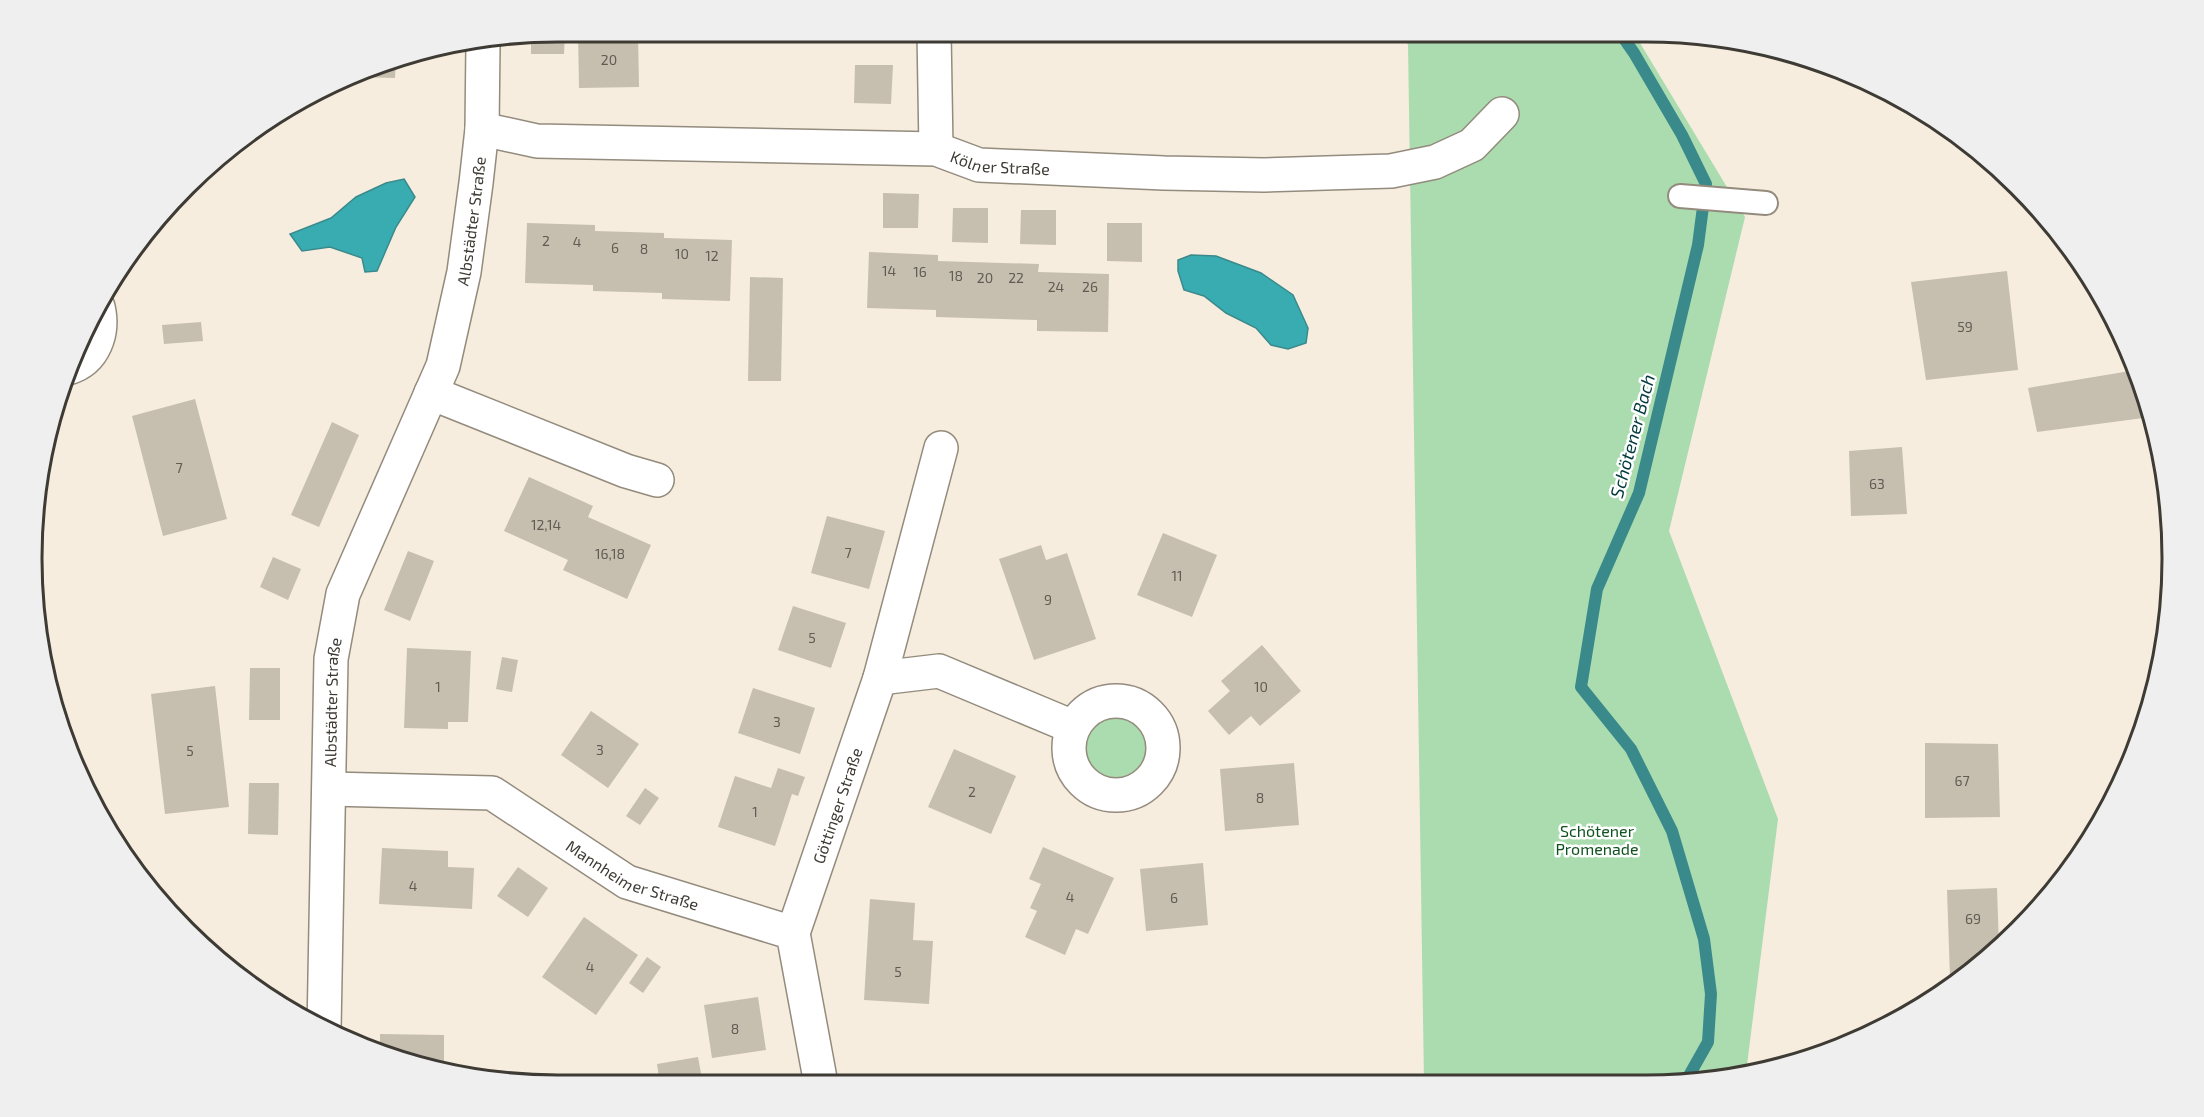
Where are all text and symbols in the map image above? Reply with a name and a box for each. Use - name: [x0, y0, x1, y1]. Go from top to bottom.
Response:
- house number: 20: [601, 51, 617, 68]
- street label: Kölner Straße: [948, 146, 1050, 178]
- street label: Albstädter Straße: [452, 155, 488, 287]
- house number: 2: [542, 232, 550, 249]
- house number: 4: [573, 233, 581, 250]
- house number: 6: [611, 239, 619, 256]
- house number: 8: [640, 240, 648, 257]
- house number: 10: [675, 245, 689, 262]
- house number: 12: [705, 247, 719, 264]
- house number: 14: [882, 262, 896, 279]
- house number: 16: [913, 263, 927, 280]
- house number: 18: [949, 267, 963, 284]
- house number: 20: [977, 269, 993, 286]
- house number: 22: [1008, 269, 1024, 286]
- house number: 24: [1048, 278, 1064, 295]
- house number: 26: [1082, 278, 1098, 295]
- house number: 59: [1957, 318, 1973, 335]
- water label: Schötener Bach: [1605, 372, 1659, 500]
- house number: 7: [175, 459, 183, 476]
- house number: 63: [1869, 475, 1885, 492]
- house number: 12,14: [531, 516, 561, 533]
- house number: 7: [844, 544, 852, 561]
- house number: 16,18: [595, 545, 625, 562]
- house number: 11: [1171, 567, 1183, 584]
- house number: 9: [1044, 591, 1052, 608]
- house number: 5: [808, 629, 816, 646]
- street label: Albstädter Straße: [319, 636, 344, 767]
- house number: 1: [435, 678, 441, 695]
- house number: 10: [1254, 678, 1268, 695]
- house number: 3: [773, 713, 781, 730]
- house number: 3: [596, 741, 604, 758]
- house number: 5: [186, 742, 194, 759]
- street label: Göttinger Straße: [808, 745, 865, 866]
- house number: 67: [1954, 772, 1970, 789]
- house number: 2: [968, 783, 976, 800]
- house number: 8: [1256, 789, 1264, 806]
- house number: 1: [752, 803, 758, 820]
- park label: Schötener Promenade: [1555, 821, 1639, 858]
- street label: Mannheimer Straße: [563, 835, 701, 913]
- house number: 4: [409, 877, 417, 894]
- house number: 4: [1066, 888, 1074, 905]
- house number: 6: [1170, 889, 1178, 906]
- house number: 69: [1965, 910, 1981, 927]
- house number: 4: [586, 958, 594, 975]
- house number: 5: [894, 963, 902, 980]
- house number: 8: [731, 1020, 739, 1037]

